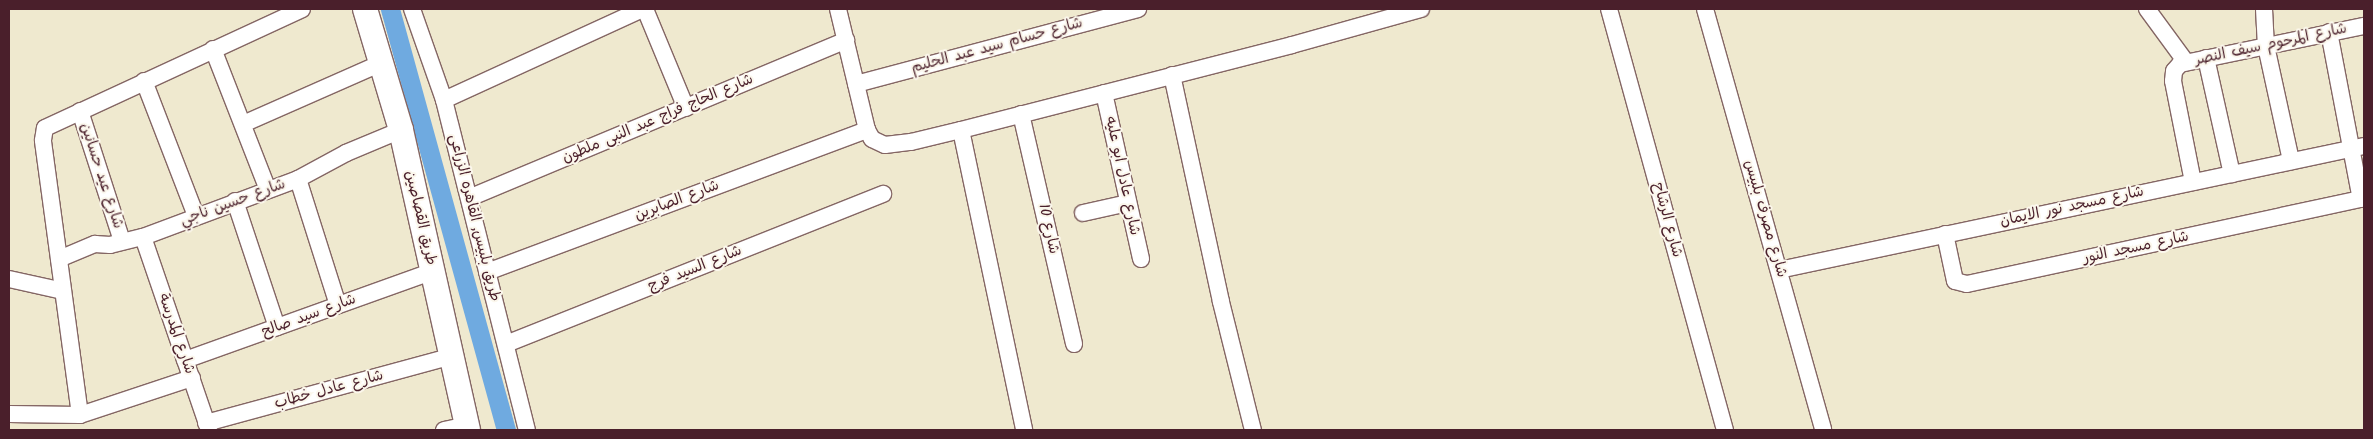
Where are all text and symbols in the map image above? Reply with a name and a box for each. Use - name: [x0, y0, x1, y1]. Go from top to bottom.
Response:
- street label: شارع حسام سيد عبد الحليم: [909, 14, 1085, 78]
- street label: شارع المرحوم سيف النصر: [2193, 20, 2349, 70]
- street label: شارع الحاج فراج عبد النبى ملطون: [560, 70, 756, 168]
- street label: شارع عادل ابو عليه: [1101, 115, 1143, 237]
- street label: شارع عيد حسانين: [75, 121, 127, 231]
- street label: طريق بلبيس, القاهره الزراعى: [445, 133, 503, 303]
- street label: شارع مصرف بلبيس: [1740, 158, 1790, 280]
- street label: طريق القصاصين: [400, 169, 440, 267]
- street label: شارع حسين ناجي: [178, 176, 288, 230]
- street label: شارع الصابرين: [632, 177, 722, 225]
- street label: شارع الرشاح: [1648, 181, 1686, 259]
- street label: شارع مسجد نور الايمان: [1998, 183, 2146, 231]
- street label: شارع 10: [1034, 202, 1062, 256]
- street label: شارع مسجد النور: [2081, 228, 2191, 268]
- street label: شارع السيد فرج: [645, 242, 745, 296]
- street label: شارع المدرسة: [154, 291, 198, 377]
- street label: شارع سيد صالح: [259, 291, 359, 341]
- street label: شارع عادل خطاب: [273, 367, 385, 413]

